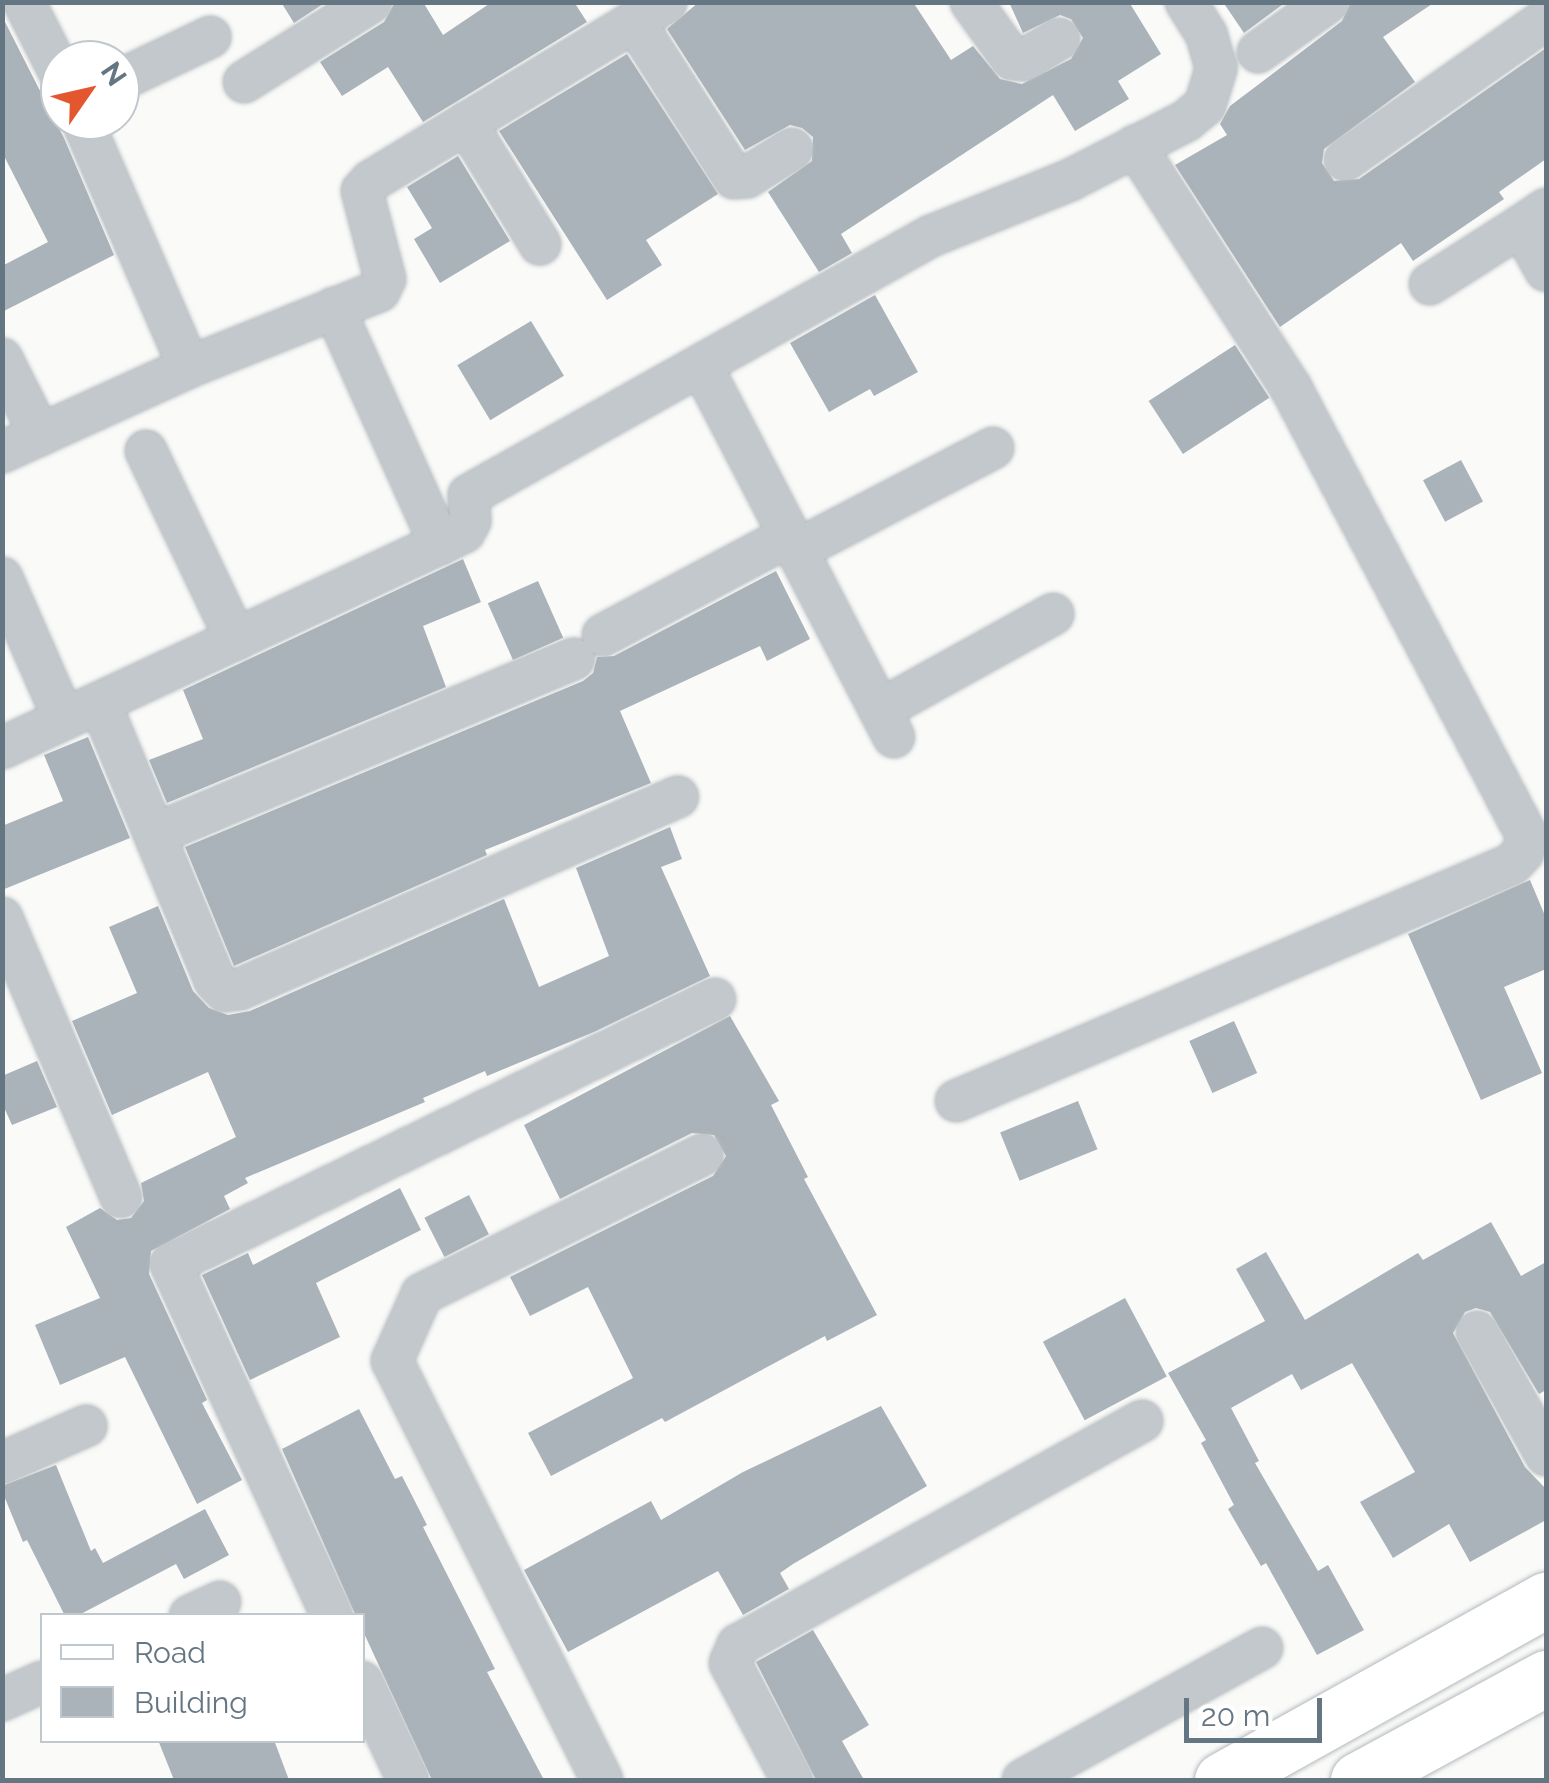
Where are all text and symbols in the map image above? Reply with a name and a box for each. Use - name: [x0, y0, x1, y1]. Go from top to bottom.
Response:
- north arrow: [40, 40, 140, 140]
- text: N: [94, 56, 133, 92]
- legend: [40, 1613, 365, 1743]
- text: Road: [134, 1635, 206, 1670]
- scale bar: [1189, 1678, 1326, 1740]
- text: Building: [134, 1685, 248, 1720]
- text: 20 m: [1201, 1698, 1270, 1733]

